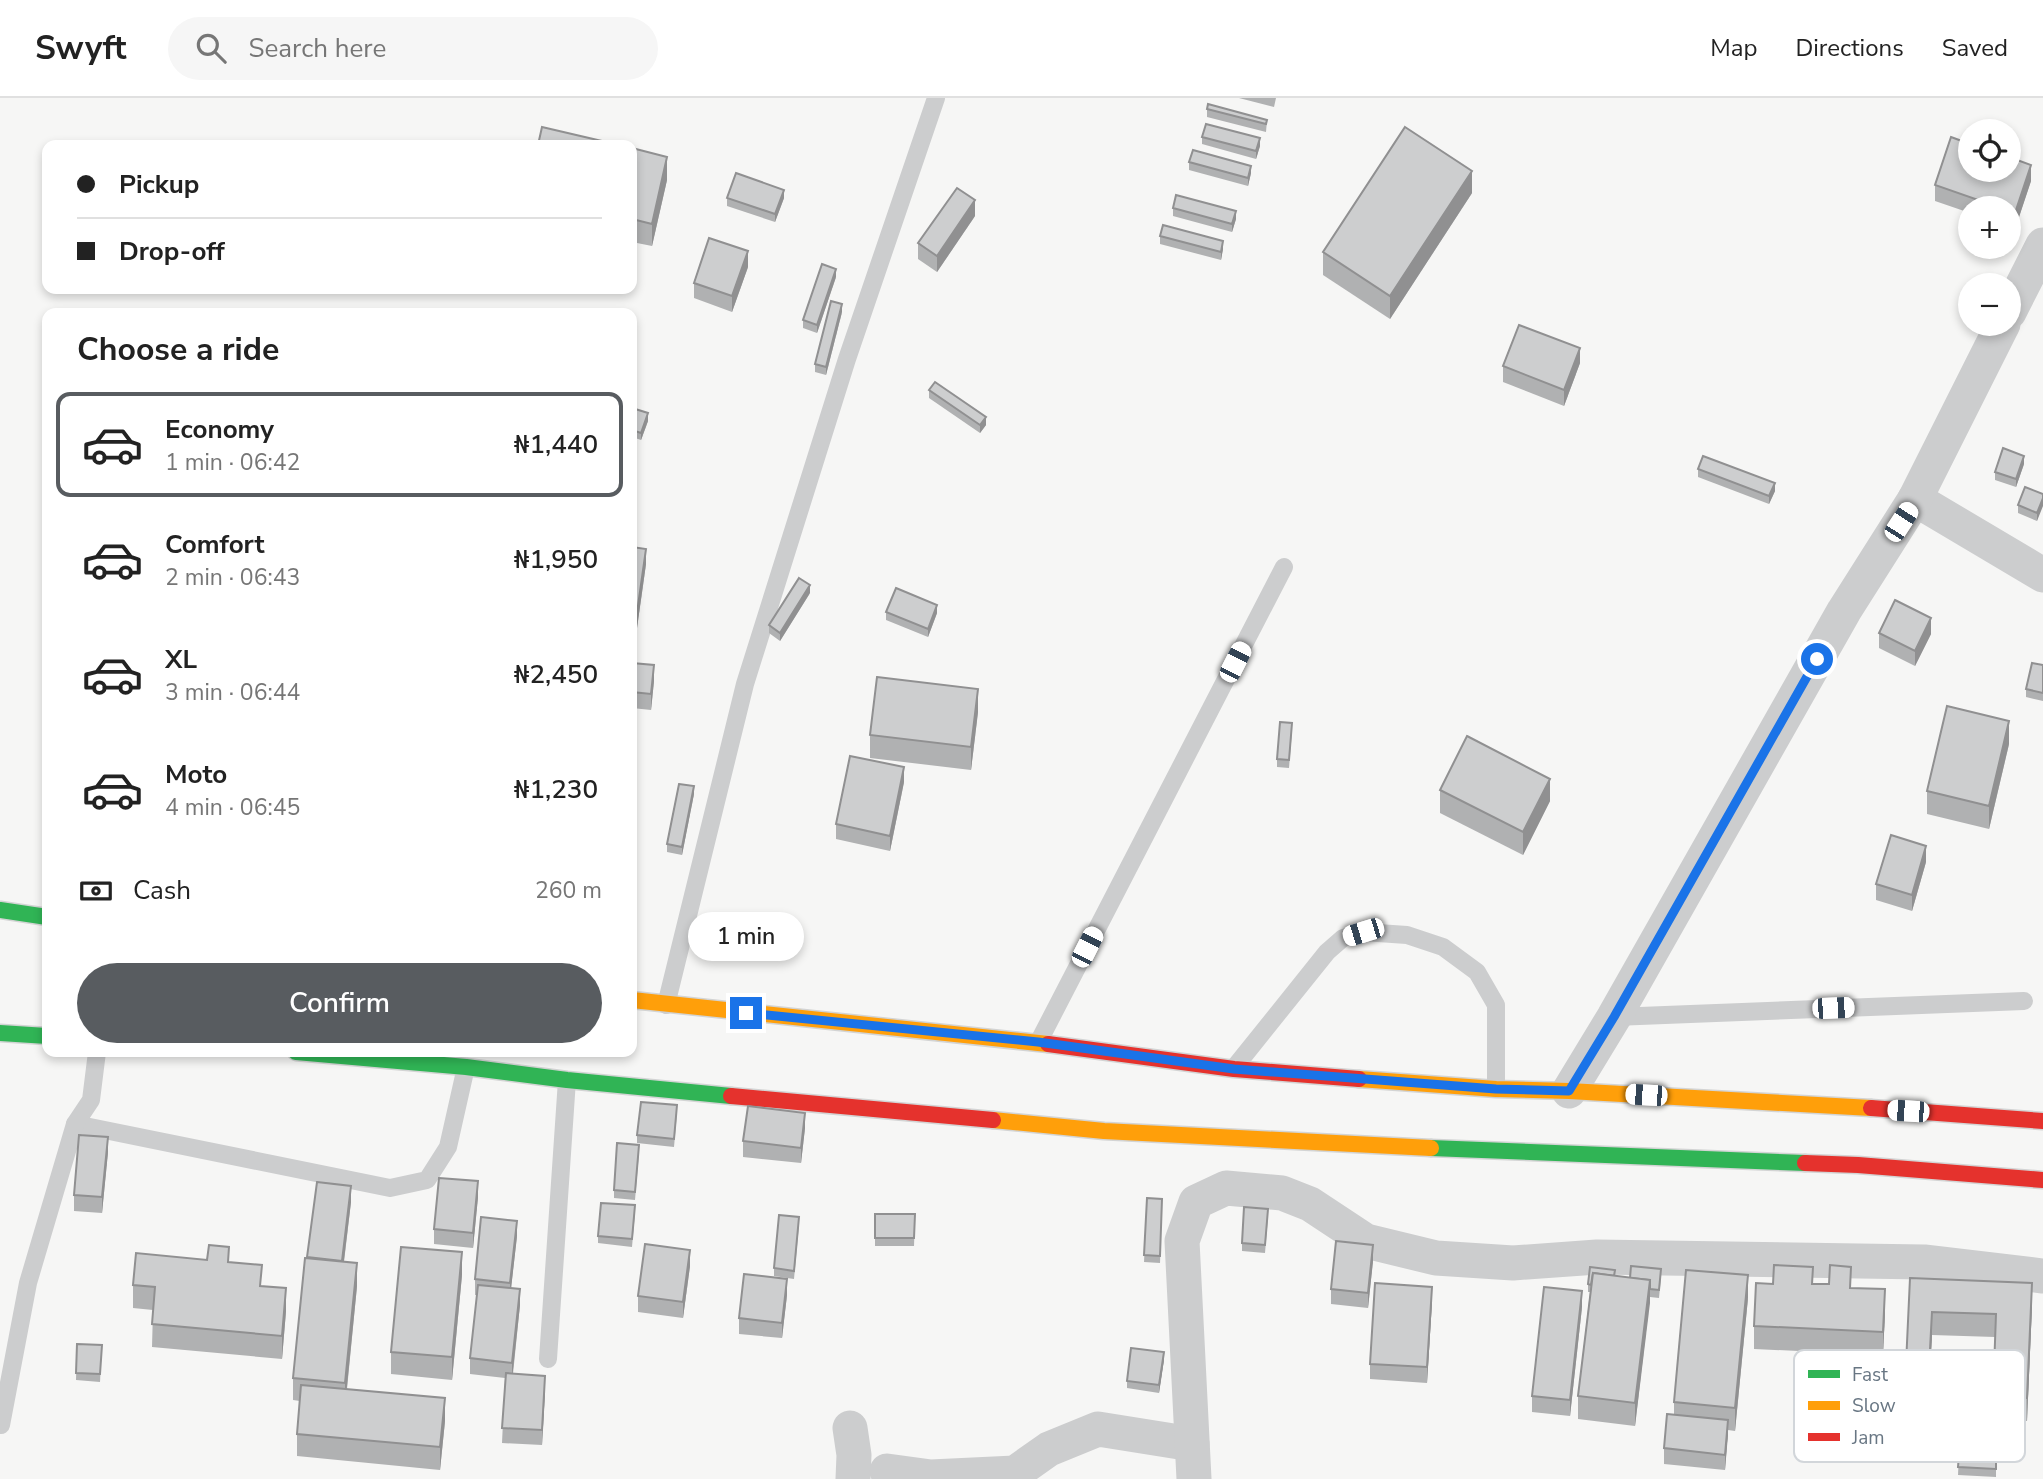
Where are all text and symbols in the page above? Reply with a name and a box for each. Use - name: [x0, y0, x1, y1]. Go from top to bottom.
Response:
- search box: [168, 17, 658, 80]
- text: Swyft: [35, 26, 126, 71]
- icon: search: [192, 29, 230, 67]
- text: Search here: [248, 31, 386, 66]
- text: Map: [1710, 32, 1757, 64]
- text: Directions: [1795, 32, 1904, 64]
- text: Saved: [1942, 32, 2008, 64]
- map controls: [1958, 119, 2021, 336]
- button: locate: [1958, 119, 2021, 182]
- text: Pickup: [119, 167, 199, 202]
- button: +: [1958, 196, 2021, 259]
- text: Drop-off: [119, 234, 225, 269]
- button: −: [1958, 273, 2021, 336]
- text: Choose a ride: [77, 328, 279, 371]
- text: Economy: [165, 412, 274, 447]
- icon: car: [81, 413, 144, 476]
- text: ₦1,440: [514, 427, 598, 462]
- text: 1 min · 06:42: [165, 447, 300, 478]
- car: [1881, 499, 1922, 545]
- text: Comfort: [165, 527, 265, 562]
- icon: car: [81, 528, 144, 591]
- text: ₦1,950: [514, 542, 598, 577]
- text: 2 min · 06:43: [165, 562, 300, 593]
- car: [1217, 639, 1254, 685]
- text: XL: [165, 642, 197, 677]
- icon: car: [81, 643, 144, 706]
- route start: [1801, 643, 1833, 675]
- text: ₦2,450: [514, 657, 598, 692]
- text: 3 min · 06:44: [165, 677, 300, 708]
- text: Moto: [165, 757, 227, 792]
- icon: car: [81, 758, 144, 821]
- text: ₦1,230: [514, 772, 598, 807]
- text: 4 min · 06:45: [165, 792, 300, 823]
- icon: cash: [77, 872, 115, 910]
- text: Cash: [133, 873, 191, 908]
- text: 260 m: [535, 875, 602, 906]
- callout: 1 min: [688, 912, 804, 960]
- car: [1340, 916, 1387, 948]
- text: 1 min: [717, 921, 775, 952]
- car: [1069, 924, 1106, 970]
- button: Confirm: [77, 963, 602, 1043]
- route end: [730, 997, 762, 1029]
- car: [1812, 997, 1855, 1019]
- car: [1625, 1083, 1668, 1107]
- car: [1887, 1099, 1930, 1123]
- legend: [1794, 1350, 2025, 1462]
- text: Fast: [1852, 1362, 1888, 1388]
- text: Slow: [1852, 1393, 1896, 1419]
- text: Jam: [1851, 1425, 1885, 1451]

